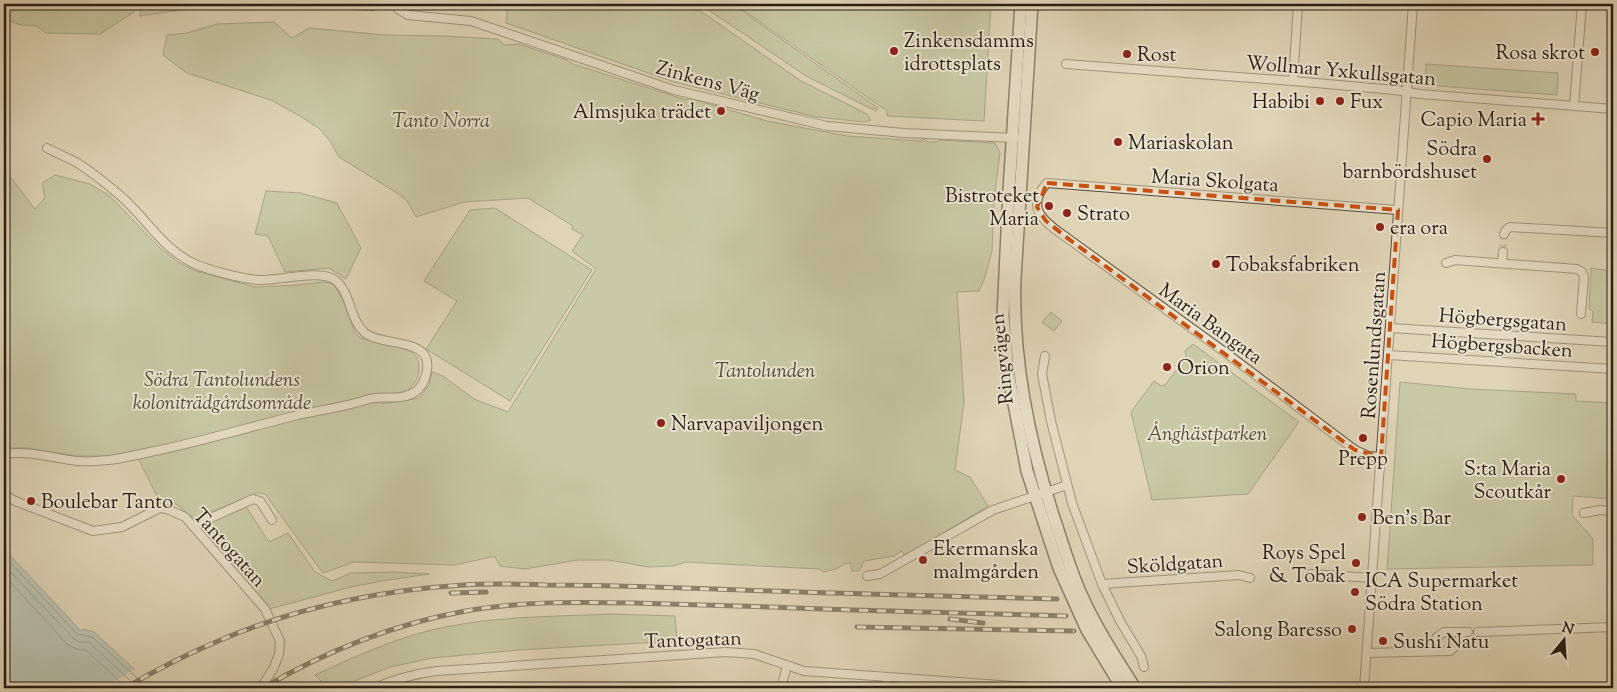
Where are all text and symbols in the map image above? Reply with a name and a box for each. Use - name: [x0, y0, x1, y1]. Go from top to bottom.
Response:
- place label: Zinkensdamms idrottsplats: [904, 28, 1034, 80]
- place label: Rosa skrot: [1495, 40, 1585, 69]
- place label: Rost: [1137, 42, 1177, 71]
- marker: Zinkensdamms idrottsplats: [888, 45, 900, 57]
- marker: Rosa skrot: [1589, 46, 1601, 58]
- marker: Rost: [1121, 48, 1133, 60]
- street label: Wollmar Yxkullsgatan: [1244, 50, 1437, 95]
- street label: Zinkens Väg: [652, 55, 763, 110]
- place label: Habibi: [1252, 89, 1310, 118]
- place label: Fux: [1350, 89, 1383, 118]
- marker: Habibi: [1314, 95, 1326, 107]
- marker: Fux: [1334, 95, 1346, 107]
- place label: Almsjuka trädet: [573, 99, 711, 128]
- marker: Almsjuka trädet: [715, 105, 727, 117]
- place label: Capio Maria: [1421, 107, 1527, 136]
- park label: Tanto Norra: [392, 108, 490, 137]
- marker: Capio Maria: [1531, 112, 1545, 126]
- place label: Mariaskolan: [1128, 130, 1234, 159]
- marker: Mariaskolan: [1112, 136, 1124, 148]
- place label: Södra barnbördshuset: [1342, 136, 1477, 188]
- marker: Södra barnbördshuset: [1481, 153, 1493, 165]
- street label: Maria Skolgata: [1150, 164, 1279, 201]
- place label: Bistroteket Maria: [945, 183, 1039, 235]
- marker: Bistroteket Maria: [1043, 200, 1055, 212]
- place label: Strato: [1077, 201, 1130, 230]
- marker: Strato: [1061, 207, 1073, 219]
- place label: era ora: [1390, 215, 1448, 244]
- marker: era ora: [1374, 221, 1386, 233]
- place label: Tobaksfabriken: [1226, 252, 1360, 281]
- marker: Tobaksfabriken: [1210, 258, 1222, 270]
- street label: Rosenlundsgatan: [1356, 270, 1395, 420]
- street label: Maria Bangata: [1152, 277, 1268, 373]
- street label: Högbergsgatan: [1438, 303, 1568, 340]
- street label: Ringvägen: [984, 311, 1023, 406]
- street label: Högbergsbacken: [1430, 328, 1574, 367]
- place label: Orion: [1177, 355, 1230, 384]
- park label: Tantolunden: [715, 358, 816, 387]
- marker: Orion: [1161, 361, 1173, 373]
- park label: Södra Tantolundens koloniträdgårdsområde: [133, 367, 311, 419]
- place label: Narvapaviljongen: [671, 411, 823, 440]
- marker: Narvapaviljongen: [655, 417, 667, 429]
- park label: Ånghästparken: [1147, 421, 1268, 450]
- marker: Prepp: [1357, 432, 1369, 444]
- place label: Prepp: [1338, 446, 1388, 475]
- place label: S:ta Maria Scoutkår: [1464, 456, 1551, 508]
- marker: S:ta Maria Scoutkår: [1555, 473, 1567, 485]
- place label: Boulebar Tanto: [41, 489, 173, 518]
- marker: Boulebar Tanto: [25, 495, 37, 507]
- street label: Tantogatan: [185, 503, 272, 595]
- place label: Ben's Bar: [1372, 505, 1451, 534]
- marker: Ben's Bar: [1356, 511, 1368, 523]
- place label: Ekermanska malmgården: [933, 536, 1039, 588]
- place label: Roys Spel & Tobak: [1262, 540, 1346, 592]
- street label: Sköldgatan: [1126, 548, 1225, 583]
- marker: Ekermanska malmgården: [917, 554, 929, 566]
- marker: Roys Spel & Tobak: [1350, 557, 1362, 569]
- place label: ICA Supermarket Södra Station: [1365, 568, 1518, 620]
- marker: ICA Supermarket Södra Station: [1349, 586, 1361, 598]
- north arrow: [1540, 614, 1590, 664]
- place label: Salong Baresso: [1214, 617, 1342, 646]
- text: N: [1559, 618, 1576, 641]
- marker: Salong Baresso: [1346, 623, 1358, 635]
- street label: Tantogatan: [644, 625, 743, 658]
- place label: Sushi Natu: [1393, 629, 1490, 658]
- marker: Sushi Natu: [1377, 635, 1389, 647]

